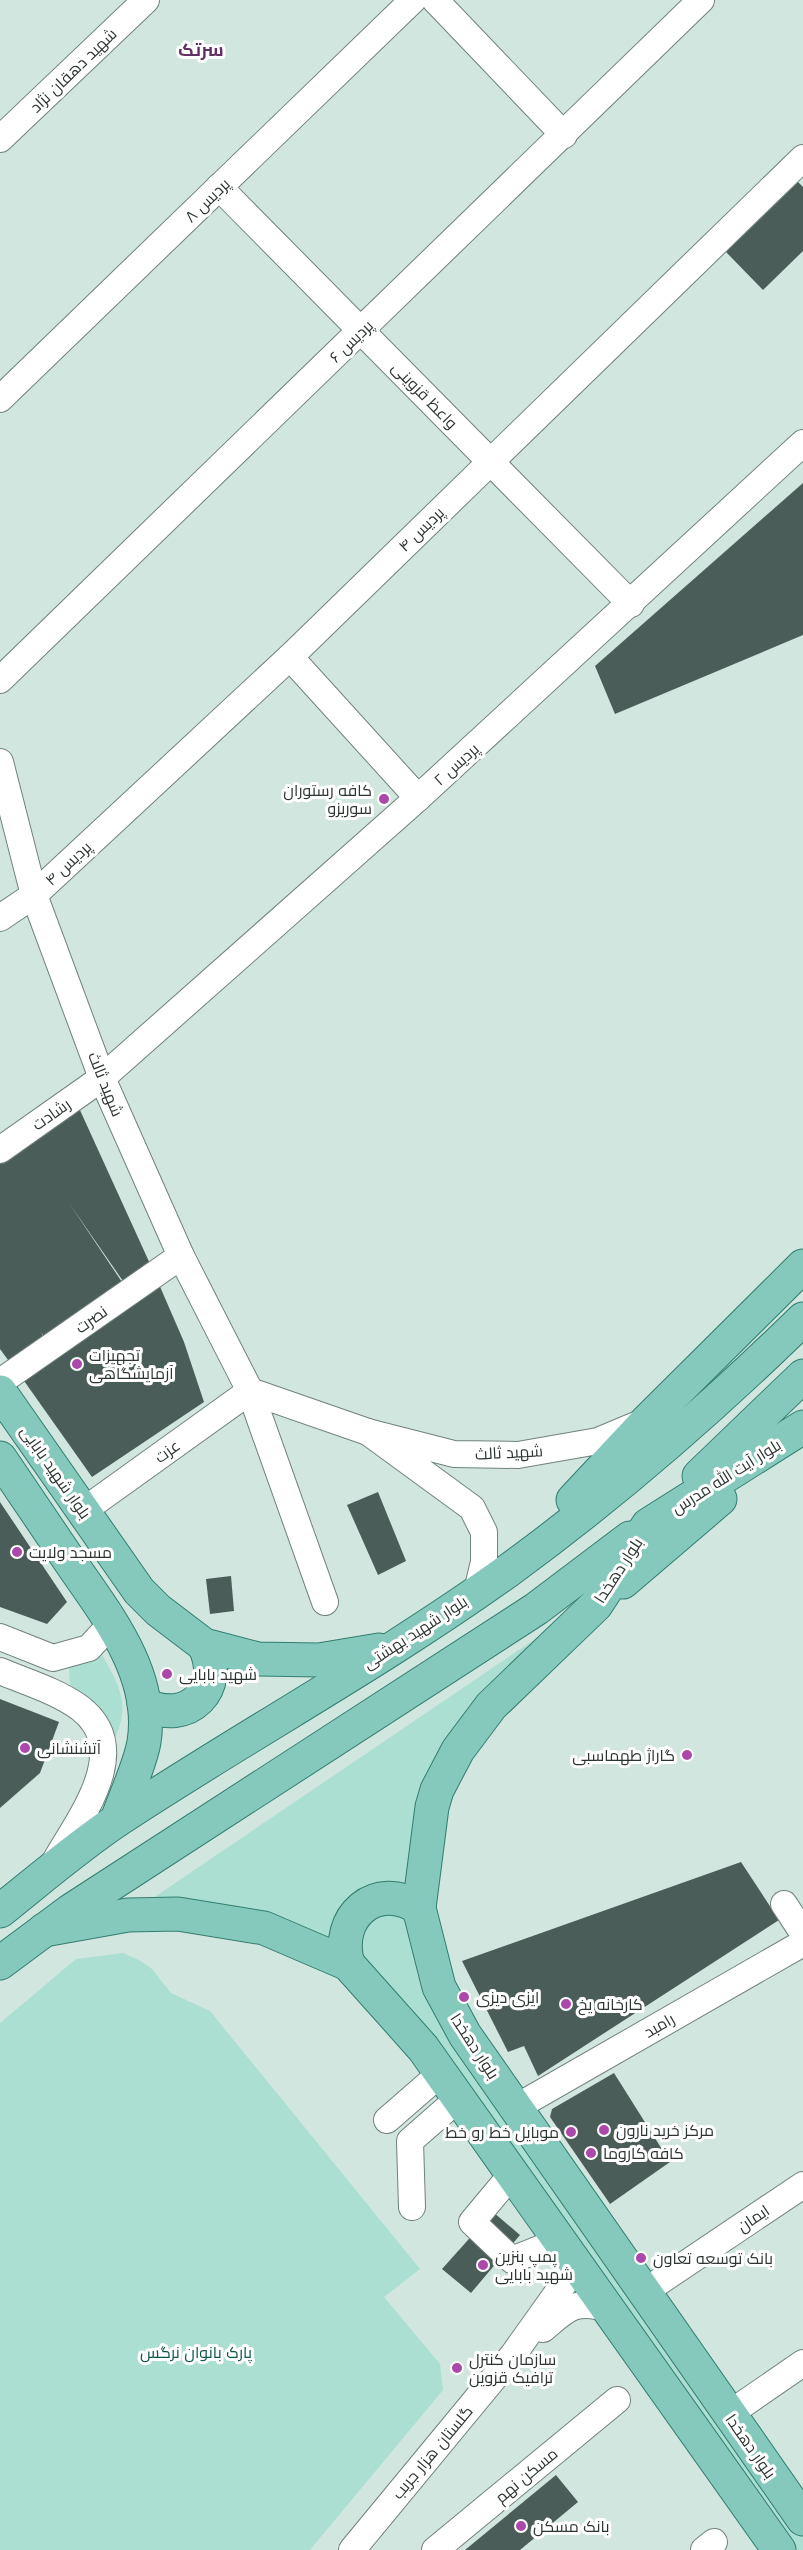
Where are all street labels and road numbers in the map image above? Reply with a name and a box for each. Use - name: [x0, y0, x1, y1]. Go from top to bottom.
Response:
- street label: شهید دهقان نژاد: [25, 23, 121, 117]
- street label: پردیس ۸: [180, 173, 236, 228]
- street label: پردیس ۶: [325, 315, 379, 368]
- street label: واعظ قزوینی: [387, 357, 462, 434]
- street label: پردیس ۴: [394, 502, 450, 557]
- street label: پردیس ۲: [429, 738, 485, 791]
- street label: پردیس ۴: [41, 836, 97, 891]
- street label: شهید ثالث: [83, 1049, 128, 1120]
- street label: رشادت: [28, 1094, 74, 1134]
- street label: نصرت: [71, 1301, 111, 1337]
- street label: بلوار شهید بابایی: [16, 1421, 96, 1523]
- street label: بلوار آیت الله مدرس: [667, 1434, 785, 1519]
- street label: عزت: [150, 1435, 184, 1467]
- street label: شهید ثالث: [475, 1440, 544, 1465]
- street label: بلوار دهخدا: [589, 1533, 647, 1607]
- street label: بلوار شهید بهشتی: [359, 1591, 472, 1674]
- street label: رامبد: [640, 2008, 678, 2042]
- street label: بلوار دهخدا: [446, 2009, 504, 2083]
- street label: ایمان: [733, 2200, 774, 2237]
- street label: گلستان هزار جریب: [387, 2401, 478, 2503]
- street label: بلوار دهخدا: [721, 2410, 781, 2482]
- street label: مسکن نهم: [491, 2443, 563, 2508]

